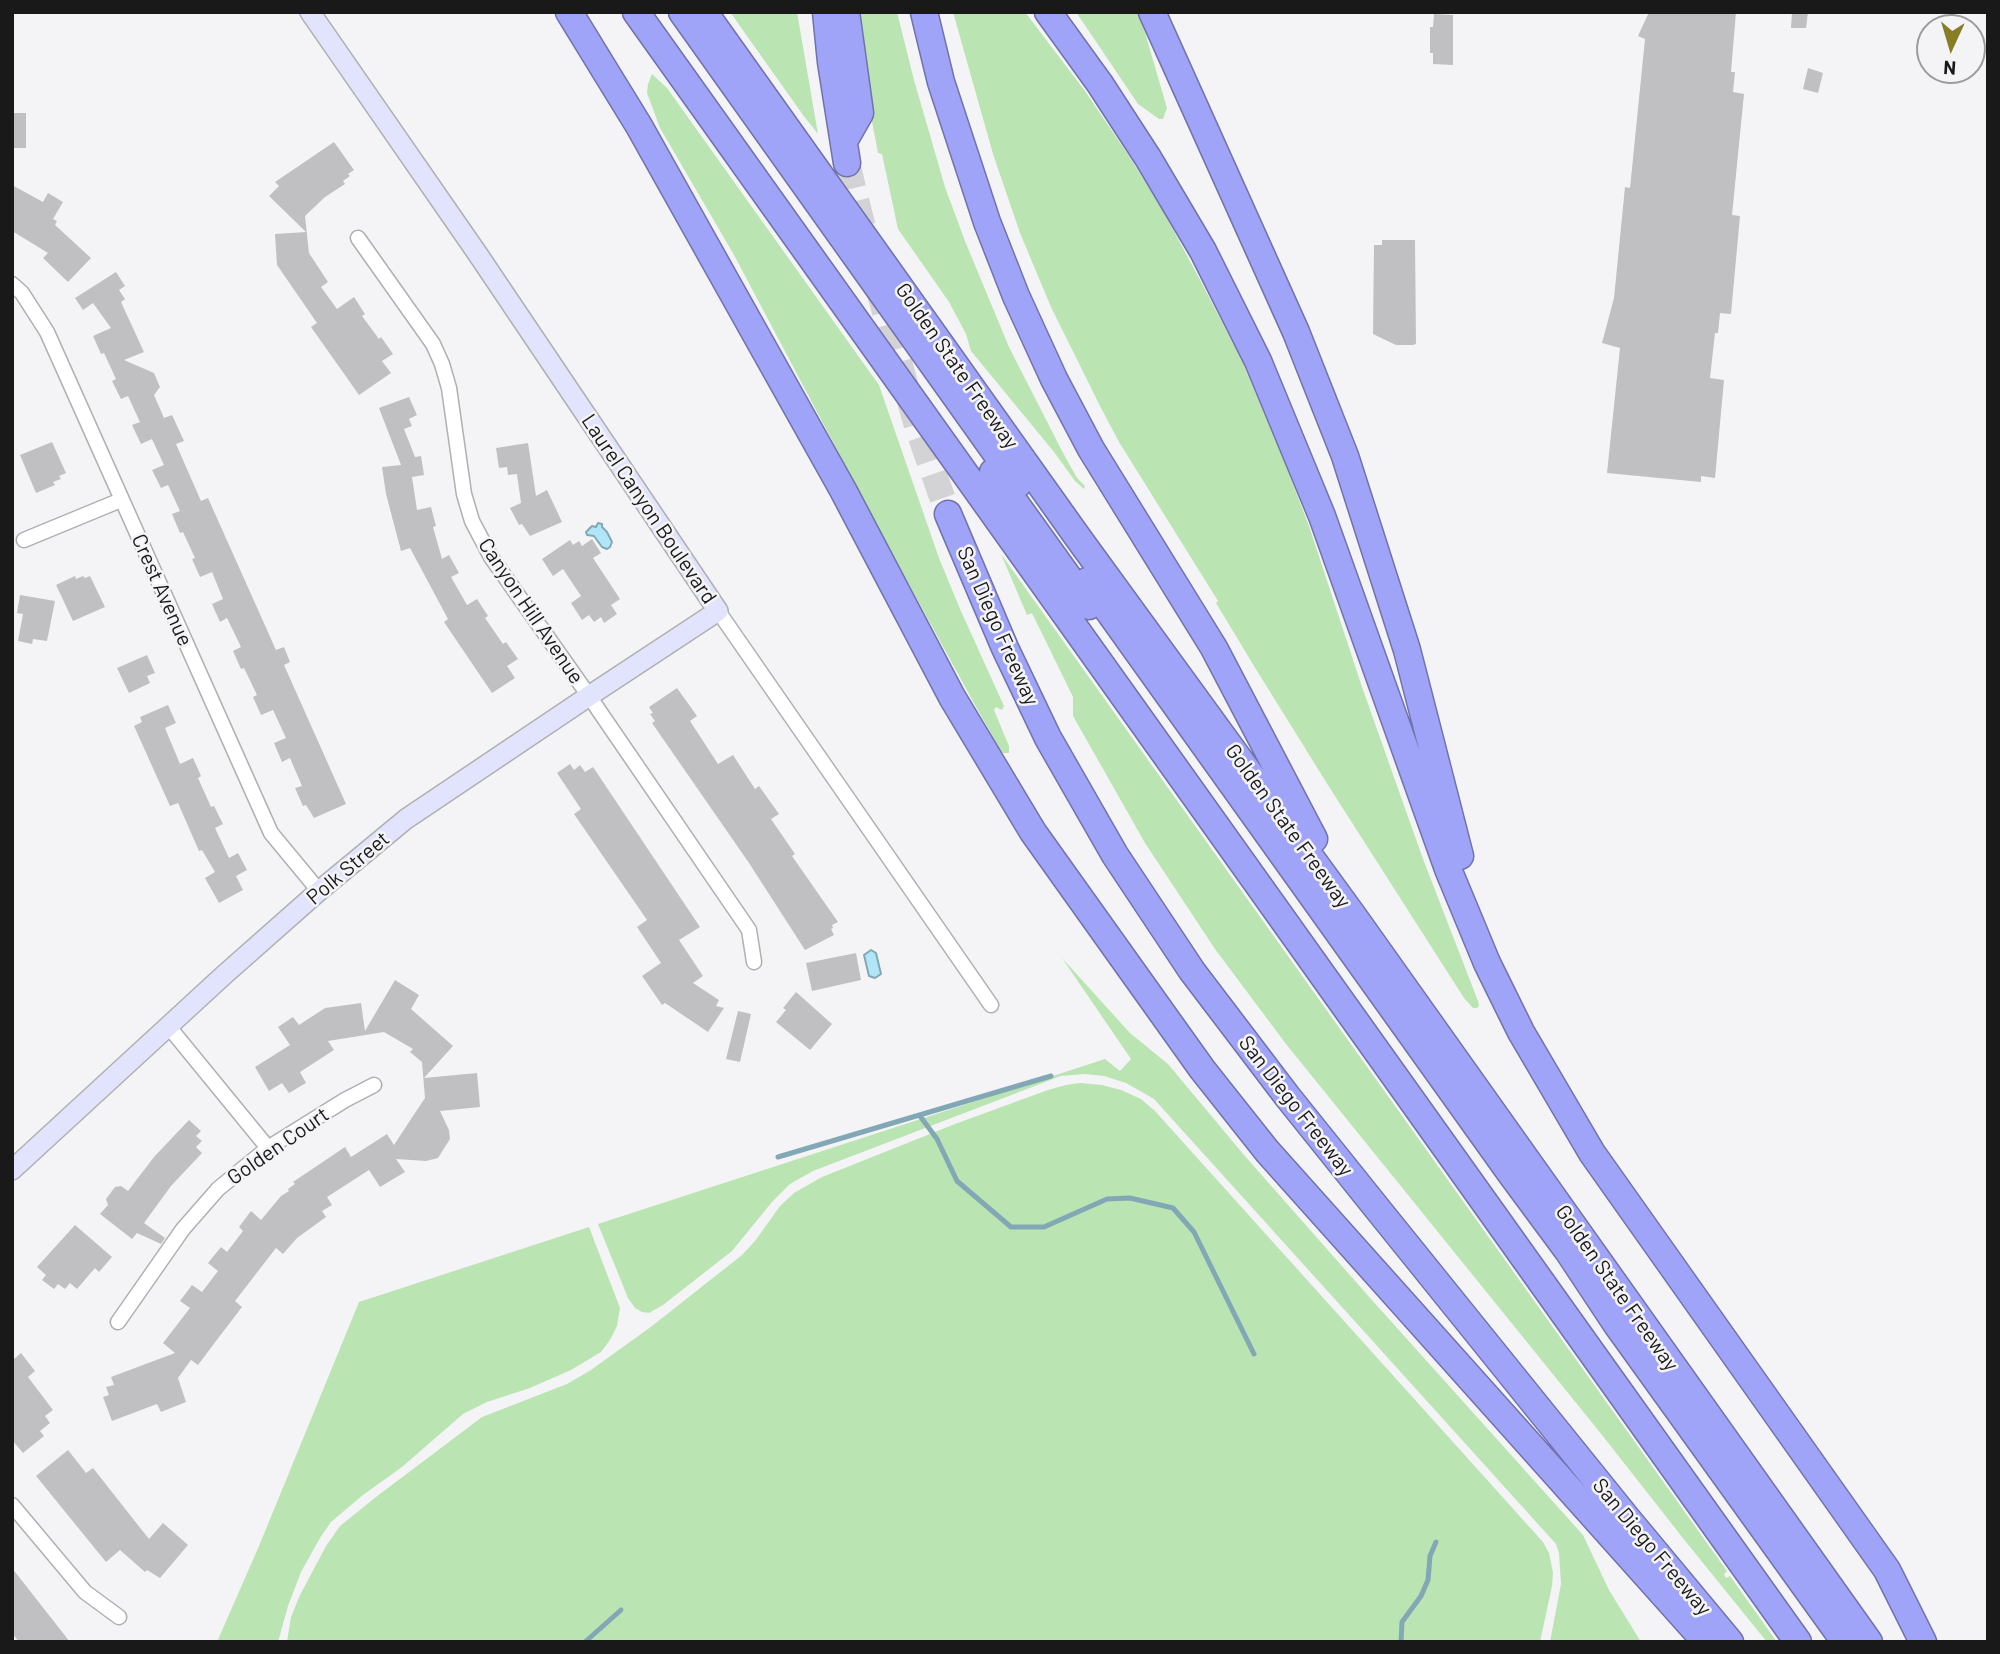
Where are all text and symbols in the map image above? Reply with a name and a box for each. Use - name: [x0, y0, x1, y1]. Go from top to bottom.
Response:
- north arrow: [1916, 14, 1986, 84]
- text: N: [1943, 57, 1957, 80]
- street label: Golden State Freeway: [890, 278, 1024, 454]
- street label: Laurel Canyon Boulevard: [576, 409, 722, 609]
- street label: Crest Avenue: [126, 530, 198, 650]
- street label: Canyon Hill Avenue: [473, 533, 589, 689]
- street label: San Diego Freeway: [952, 543, 1044, 709]
- street label: Golden State Freeway: [1220, 739, 1356, 913]
- street label: Polk Street: [301, 826, 395, 910]
- street label: San Diego Freeway: [1233, 1031, 1359, 1181]
- street label: Golden Court: [222, 1102, 334, 1190]
- street label: Golden State Freeway: [1550, 1200, 1684, 1376]
- street label: San Diego Freeway: [1587, 1473, 1717, 1621]

